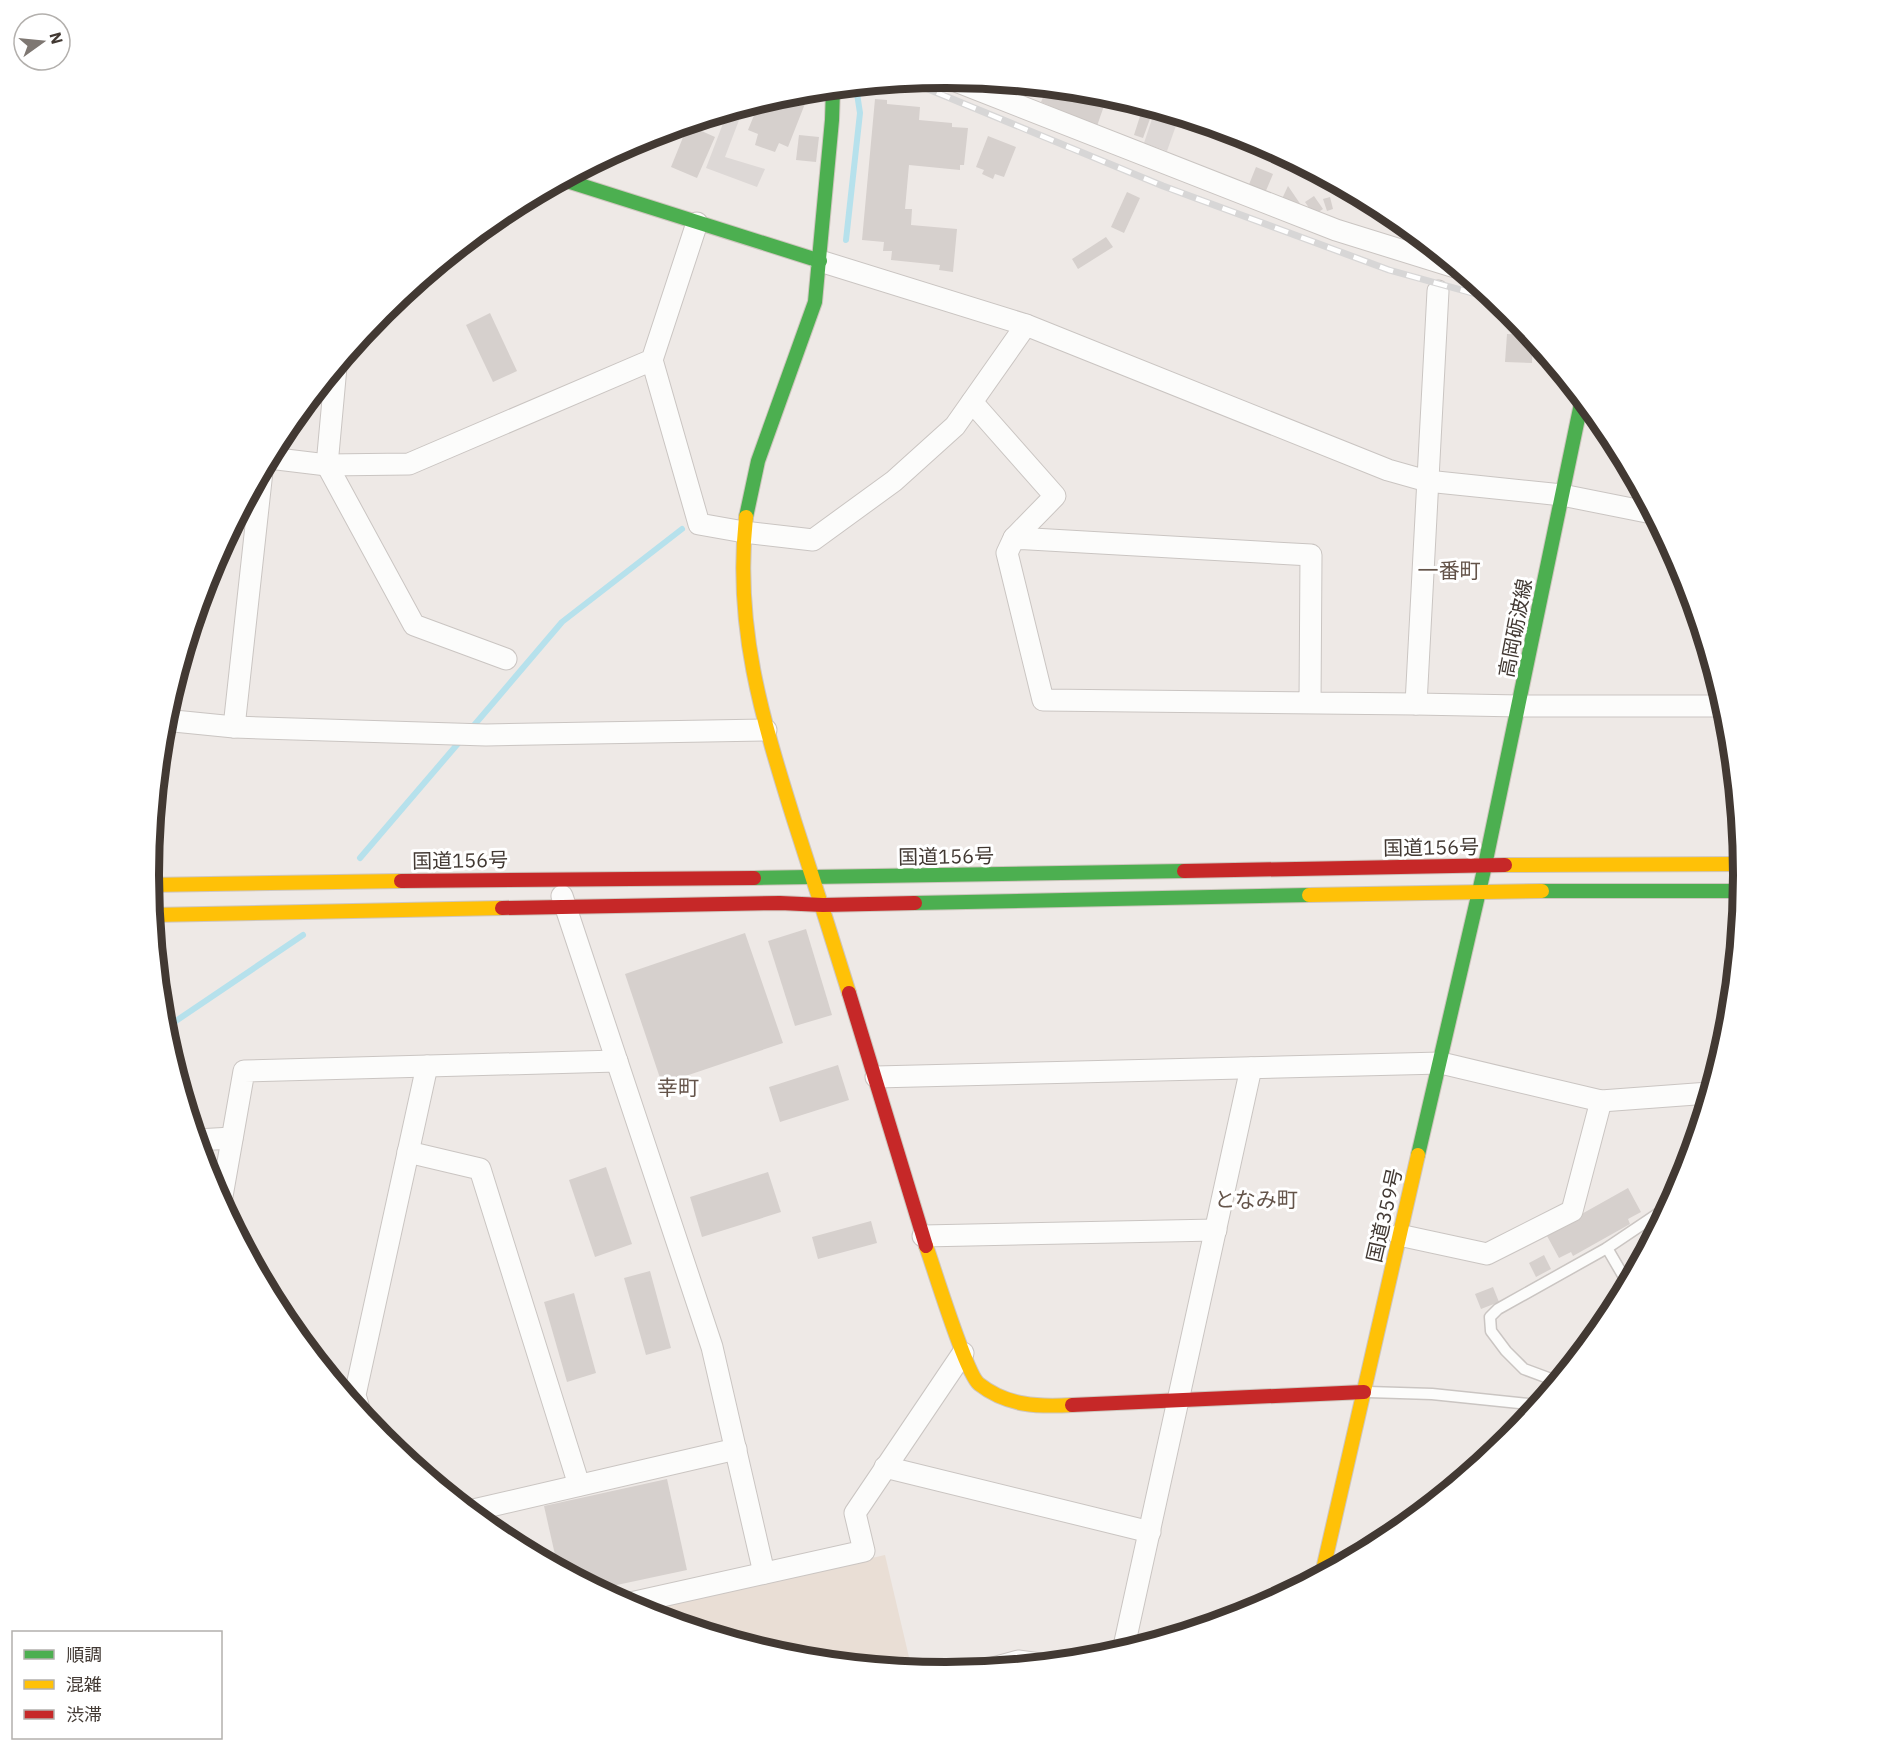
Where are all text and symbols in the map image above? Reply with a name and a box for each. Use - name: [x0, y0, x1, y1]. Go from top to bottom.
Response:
- north arrow: [12, 12, 72, 72]
- text: N: [45, 30, 68, 46]
- district label: 一番町: [1418, 556, 1481, 584]
- street label: 高岡砺波線: [1492, 576, 1538, 680]
- street label: 国道156号: [1383, 833, 1479, 861]
- street label: 国道156号: [898, 842, 994, 870]
- street label: 国道156号: [412, 846, 508, 874]
- district label: 幸町: [657, 1073, 699, 1101]
- street label: 国道359号: [1360, 1165, 1408, 1265]
- district label: となみ町: [1214, 1185, 1298, 1213]
- legend: [12, 1631, 222, 1739]
- text: 順調: [66, 1643, 102, 1666]
- text: 混雑: [66, 1673, 102, 1696]
- text: 渋滞: [66, 1703, 102, 1726]

